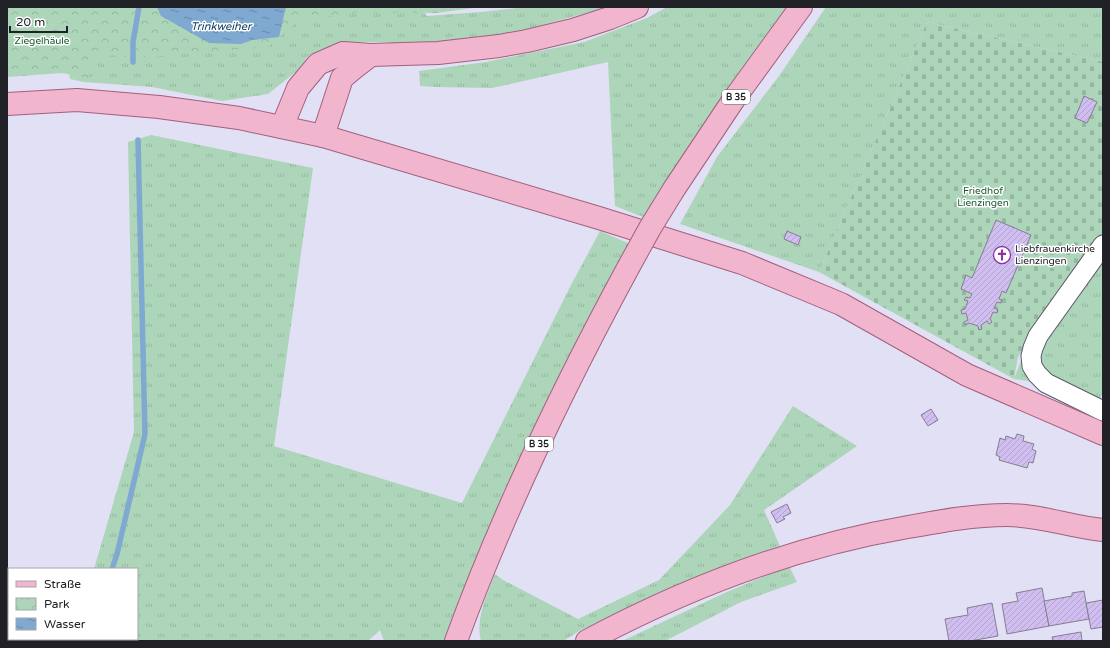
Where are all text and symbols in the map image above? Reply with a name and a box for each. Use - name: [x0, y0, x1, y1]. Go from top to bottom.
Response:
- scale bar: [10, 8, 67, 34]
- text: 20 m: [16, 15, 45, 29]
- water label: Trinkweiher: [191, 20, 253, 33]
- park label: Ziegelhäule: [15, 35, 70, 47]
- road number: B 35: [722, 90, 750, 104]
- park label: Friedhof Lienzingen: [957, 185, 1009, 209]
- place label: Liebfrauenkirche Lienzingen: [1015, 243, 1095, 267]
- church icon: Liebfrauenkirche Lienzingen: [992, 245, 1012, 265]
- road number: B 35: [525, 437, 553, 451]
- legend: [8, 568, 138, 640]
- text: Straße: [44, 577, 81, 591]
- text: Park: [44, 597, 70, 611]
- text: Wasser: [44, 617, 86, 631]

